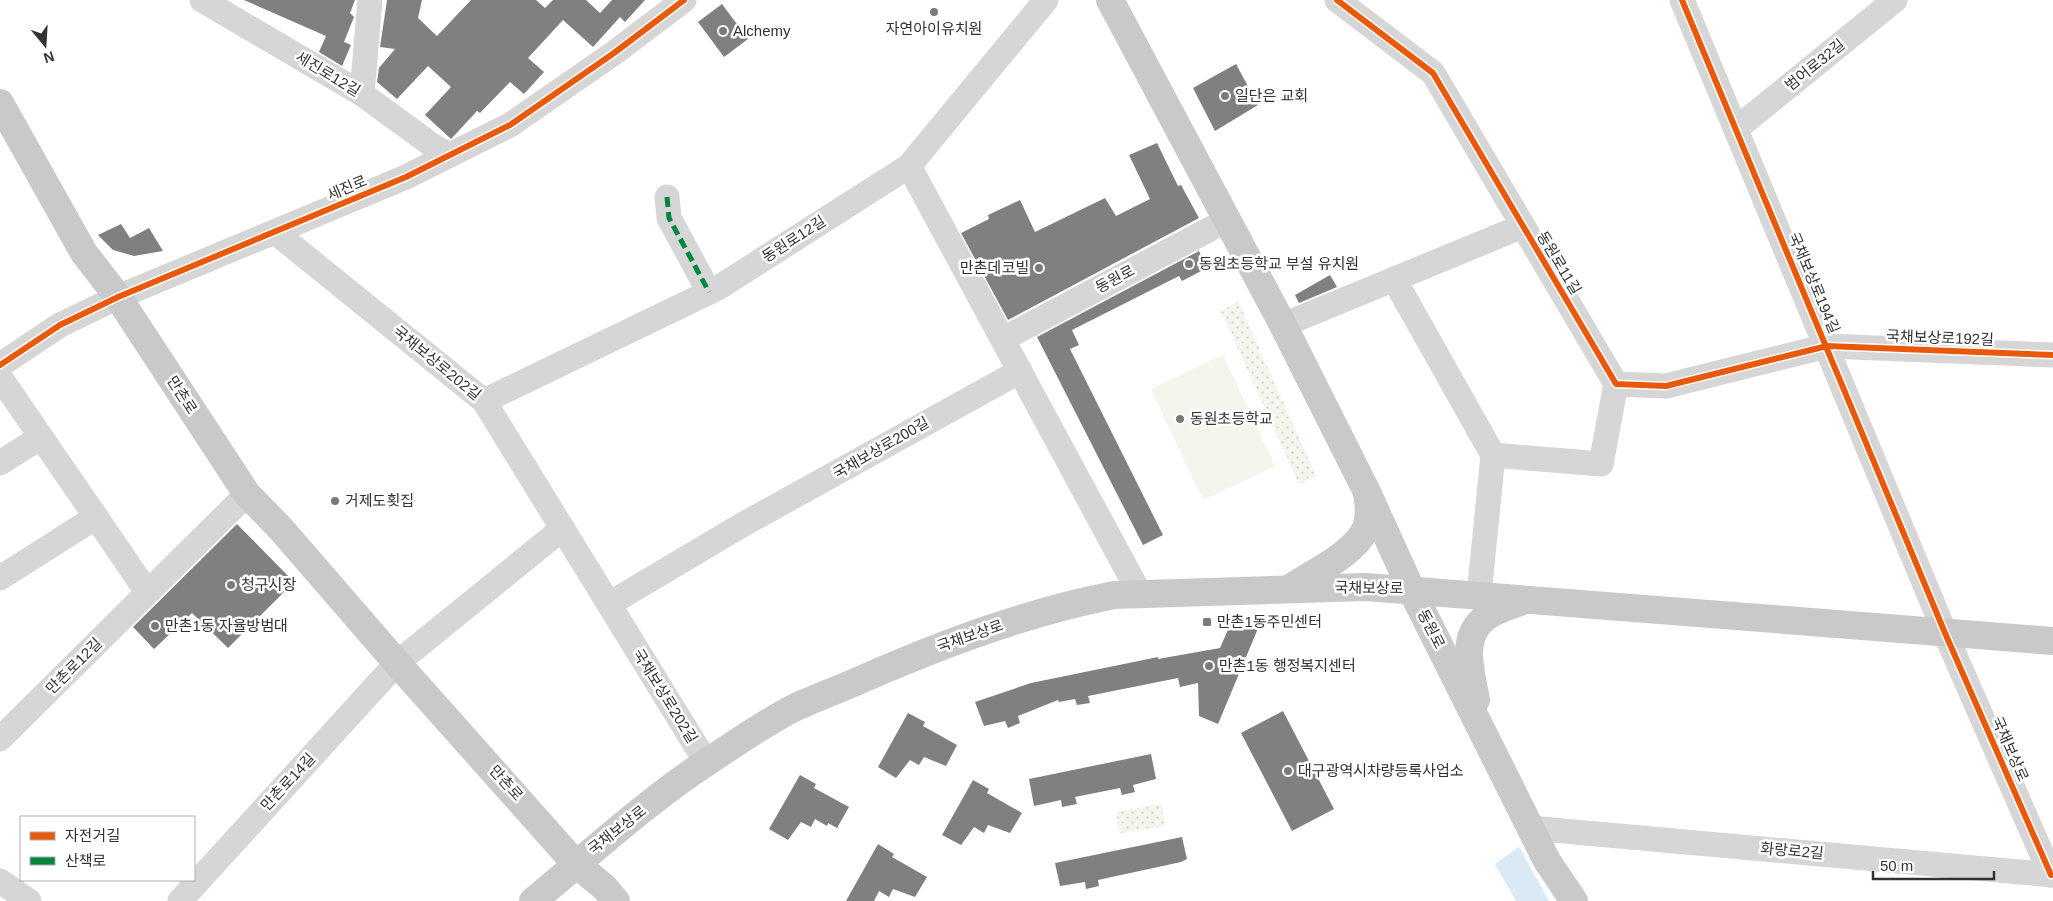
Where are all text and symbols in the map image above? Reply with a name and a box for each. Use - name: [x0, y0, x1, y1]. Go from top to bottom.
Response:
- marker: 자연아이유치원: [928, 6, 940, 18]
- north arrow: [20, 20, 70, 70]
- place label: 자연아이유치원: [886, 20, 982, 37]
- place label: Alchemy: [733, 22, 791, 39]
- marker: Alchemy: [717, 25, 729, 37]
- street label: 범어로32길: [1781, 35, 1848, 94]
- text: N: [42, 48, 56, 67]
- street label: 세진로12길: [293, 48, 363, 99]
- place label: 일단은 교회: [1235, 87, 1308, 104]
- marker: 일단은 교회: [1219, 90, 1231, 102]
- street label: 세진로: [324, 172, 369, 203]
- street label: 동원로12길: [759, 212, 829, 265]
- street label: 동원로11길: [1534, 228, 1585, 297]
- street label: 국채보상로194길: [1786, 230, 1843, 336]
- place label: 동원초등학교 부설 유치원: [1199, 255, 1359, 272]
- marker: 동원초등학교 부설 유치원: [1183, 258, 1195, 270]
- place label: 만촌데코빌: [960, 259, 1029, 276]
- street label: 동원로: [1092, 261, 1137, 296]
- marker: 만촌데코빌: [1033, 262, 1045, 274]
- street label: 국채보상로202길: [390, 322, 485, 403]
- street label: 국채보상로192길: [1886, 327, 1994, 348]
- street label: 만촌로: [164, 373, 201, 417]
- place label: 동원초등학교: [1190, 410, 1273, 427]
- street label: 국채보상로200길: [830, 413, 932, 482]
- marker: 동원초등학교: [1174, 413, 1186, 425]
- place label: 거제도횟집: [345, 492, 414, 509]
- marker: 거제도횟집: [329, 495, 341, 507]
- place label: 청구시장: [241, 576, 296, 593]
- street label: 국채보상로: [1334, 578, 1404, 597]
- marker: 청구시장: [225, 579, 237, 591]
- street label: 동원로: [1414, 606, 1448, 651]
- place label: 만촌1동주민센터: [1217, 613, 1322, 630]
- street label: 국채보상로: [934, 616, 1005, 655]
- marker: 만촌1동주민센터: [1201, 616, 1213, 628]
- place label: 만촌1동 자율방범대: [165, 617, 288, 634]
- marker: 만촌1동 자율방범대: [149, 620, 161, 632]
- street label: 만촌로12길: [42, 634, 105, 697]
- street label: 국채보상로202길: [630, 646, 701, 746]
- place label: 만촌1동 행정복지센터: [1219, 657, 1356, 674]
- marker: 만촌1동 행정복지센터: [1203, 660, 1215, 672]
- street label: 국채보상로: [1989, 714, 2032, 784]
- street label: 만촌로14길: [257, 750, 318, 814]
- street label: 만촌로: [486, 762, 527, 804]
- place label: 대구광역시차량등록사업소: [1298, 762, 1464, 779]
- marker: 대구광역시차량등록사업소: [1282, 765, 1294, 777]
- street label: 국채보상로: [584, 802, 649, 858]
- legend: [20, 816, 195, 881]
- text: 자전거길: [65, 827, 120, 844]
- street label: 화랑로2길: [1760, 839, 1824, 862]
- scale bar: [1873, 848, 1994, 880]
- text: 산책로: [65, 852, 106, 869]
- text: 50 m: [1880, 857, 1913, 874]

